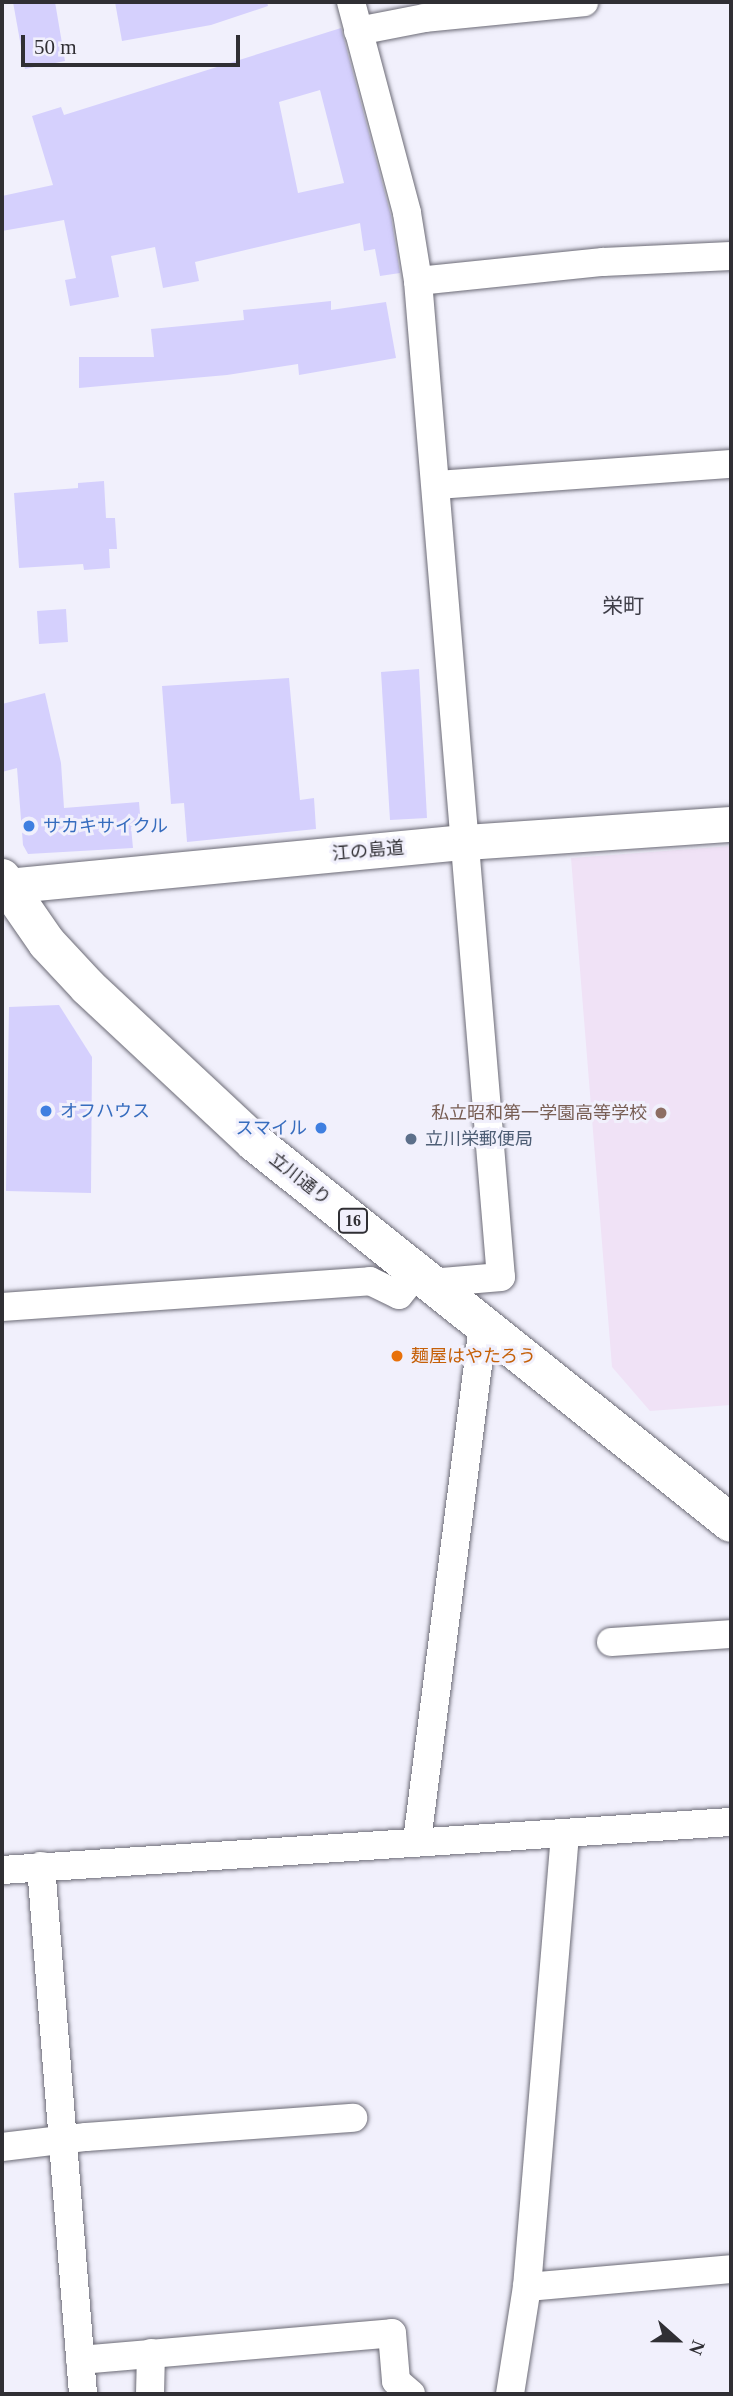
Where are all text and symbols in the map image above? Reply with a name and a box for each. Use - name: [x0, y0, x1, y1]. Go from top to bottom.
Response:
- scale bar: [24, 21, 243, 65]
- text: 50 m: [34, 35, 77, 59]
- district label: 栄町: [602, 593, 644, 619]
- place label: サカキサイクル: [43, 815, 169, 837]
- marker: サカキサイクル: [21, 818, 37, 834]
- street label: 江の島道: [331, 837, 405, 865]
- place label: オフハウス: [60, 1100, 150, 1122]
- place label: 私立昭和第一学園高等学校: [431, 1102, 647, 1124]
- marker: オフハウス: [38, 1103, 54, 1119]
- marker: 私立昭和第一学園高等学校: [653, 1105, 669, 1121]
- place label: スマイル: [235, 1117, 307, 1139]
- marker: スマイル: [313, 1120, 329, 1136]
- place label: 立川栄郵便局: [425, 1128, 533, 1150]
- marker: 立川栄郵便局: [403, 1131, 419, 1147]
- street label: 立川通り: [265, 1148, 335, 1210]
- road number: 16: [337, 1208, 369, 1233]
- place label: 麺屋はやたろう: [411, 1345, 537, 1367]
- marker: 麺屋はやたろう: [389, 1348, 405, 1364]
- north arrow: [642, 2305, 712, 2375]
- text: N: [685, 2338, 709, 2358]

